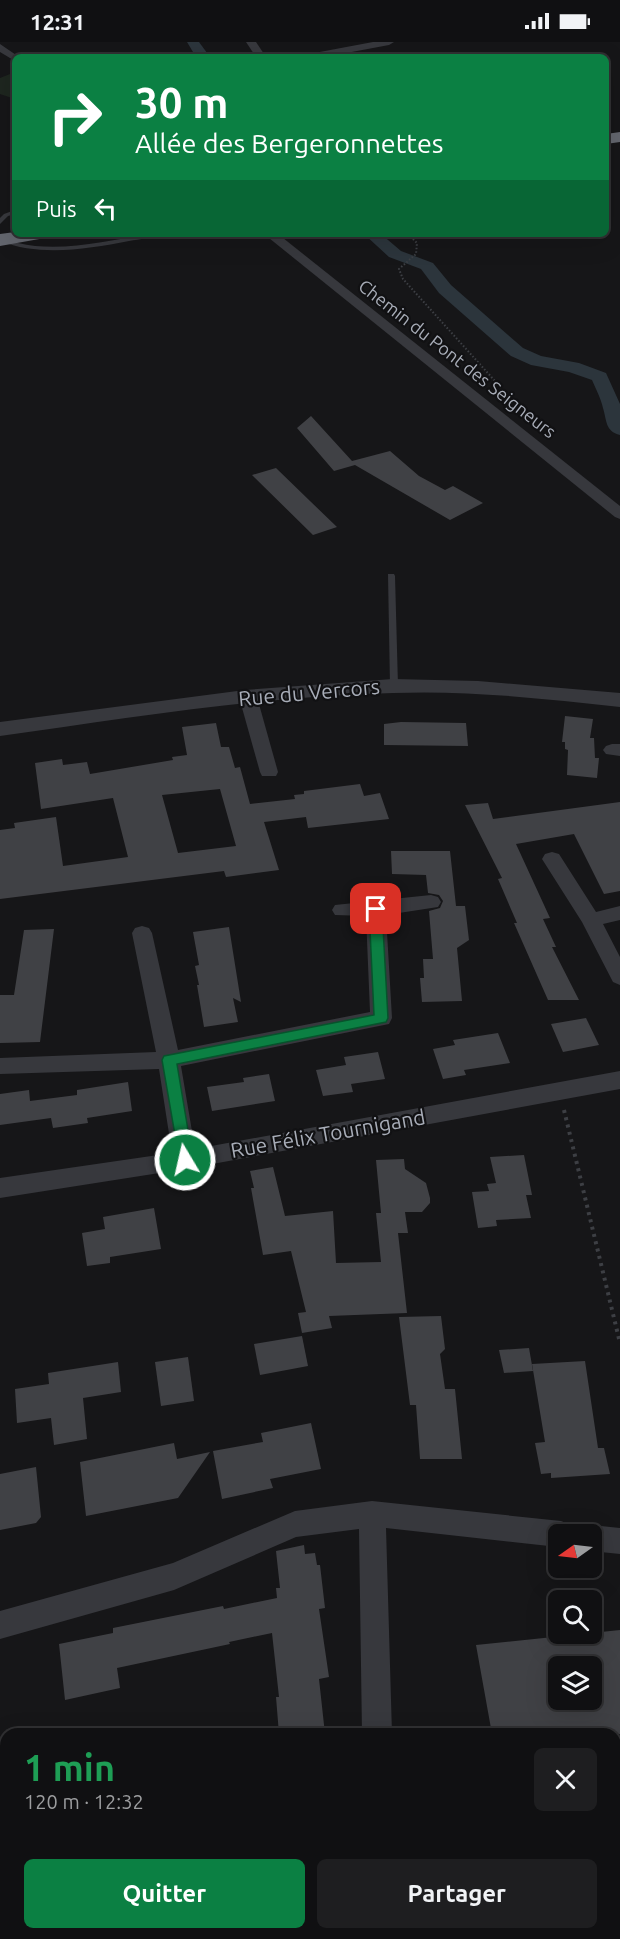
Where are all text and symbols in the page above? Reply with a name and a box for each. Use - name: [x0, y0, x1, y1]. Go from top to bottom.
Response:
- text: 12:31: [30, 9, 85, 34]
- icon: right: [36, 78, 114, 156]
- text: 30 m: [135, 79, 229, 126]
- text: Allée des Bergeronnettes: [135, 128, 444, 158]
- icon: left: [89, 192, 122, 225]
- text: Puis: [36, 196, 77, 221]
- street label: Chemin du Pont des Seigneurs: [355, 275, 560, 442]
- street label: Rue du Vercors: [237, 674, 381, 710]
- pin: [350, 883, 401, 934]
- icon: arrive: [359, 892, 392, 925]
- street label: Rue Félix Tournigand: [229, 1104, 427, 1162]
- position arrow: [153, 1128, 217, 1192]
- north arrow: [548, 1524, 602, 1578]
- map controls: [548, 1524, 602, 1710]
- button: search: [548, 1590, 602, 1644]
- button: layers: [548, 1656, 602, 1710]
- text: 1 min: [24, 1747, 115, 1788]
- button: close: [534, 1748, 597, 1811]
- text: 120 m · 12:32: [24, 1790, 144, 1813]
- button: Quitter: [24, 1859, 305, 1928]
- button: Partager: [317, 1859, 597, 1928]

